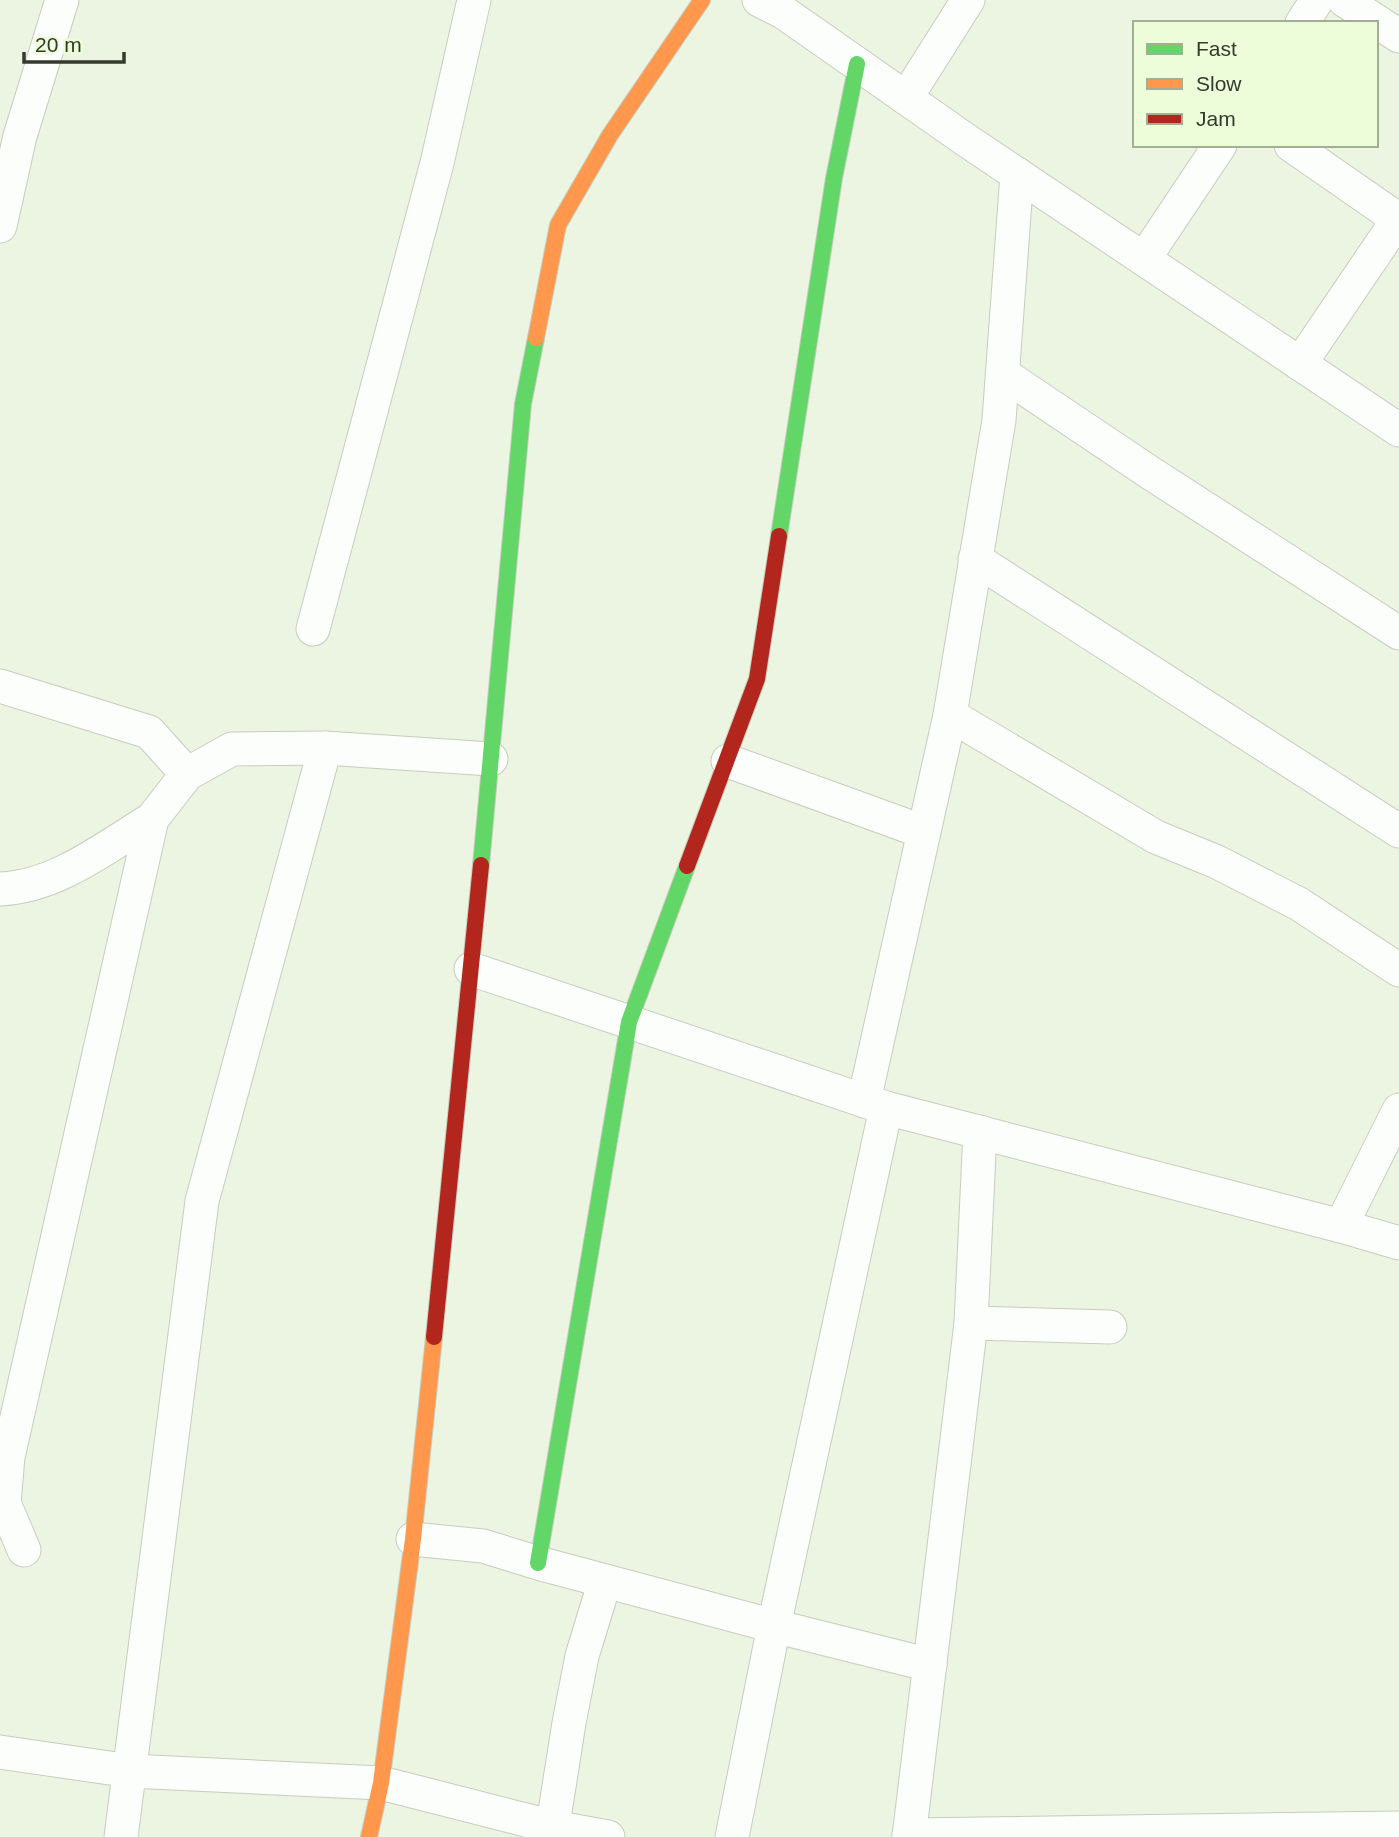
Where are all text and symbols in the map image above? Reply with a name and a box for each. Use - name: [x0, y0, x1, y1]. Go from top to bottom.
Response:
- scale bar: [24, 21, 124, 65]
- legend: [1133, 21, 1378, 147]
- text: 20 m: [35, 33, 82, 56]
- text: Fast: [1196, 37, 1237, 60]
- text: Slow: [1196, 72, 1242, 95]
- text: Jam: [1196, 107, 1236, 130]

